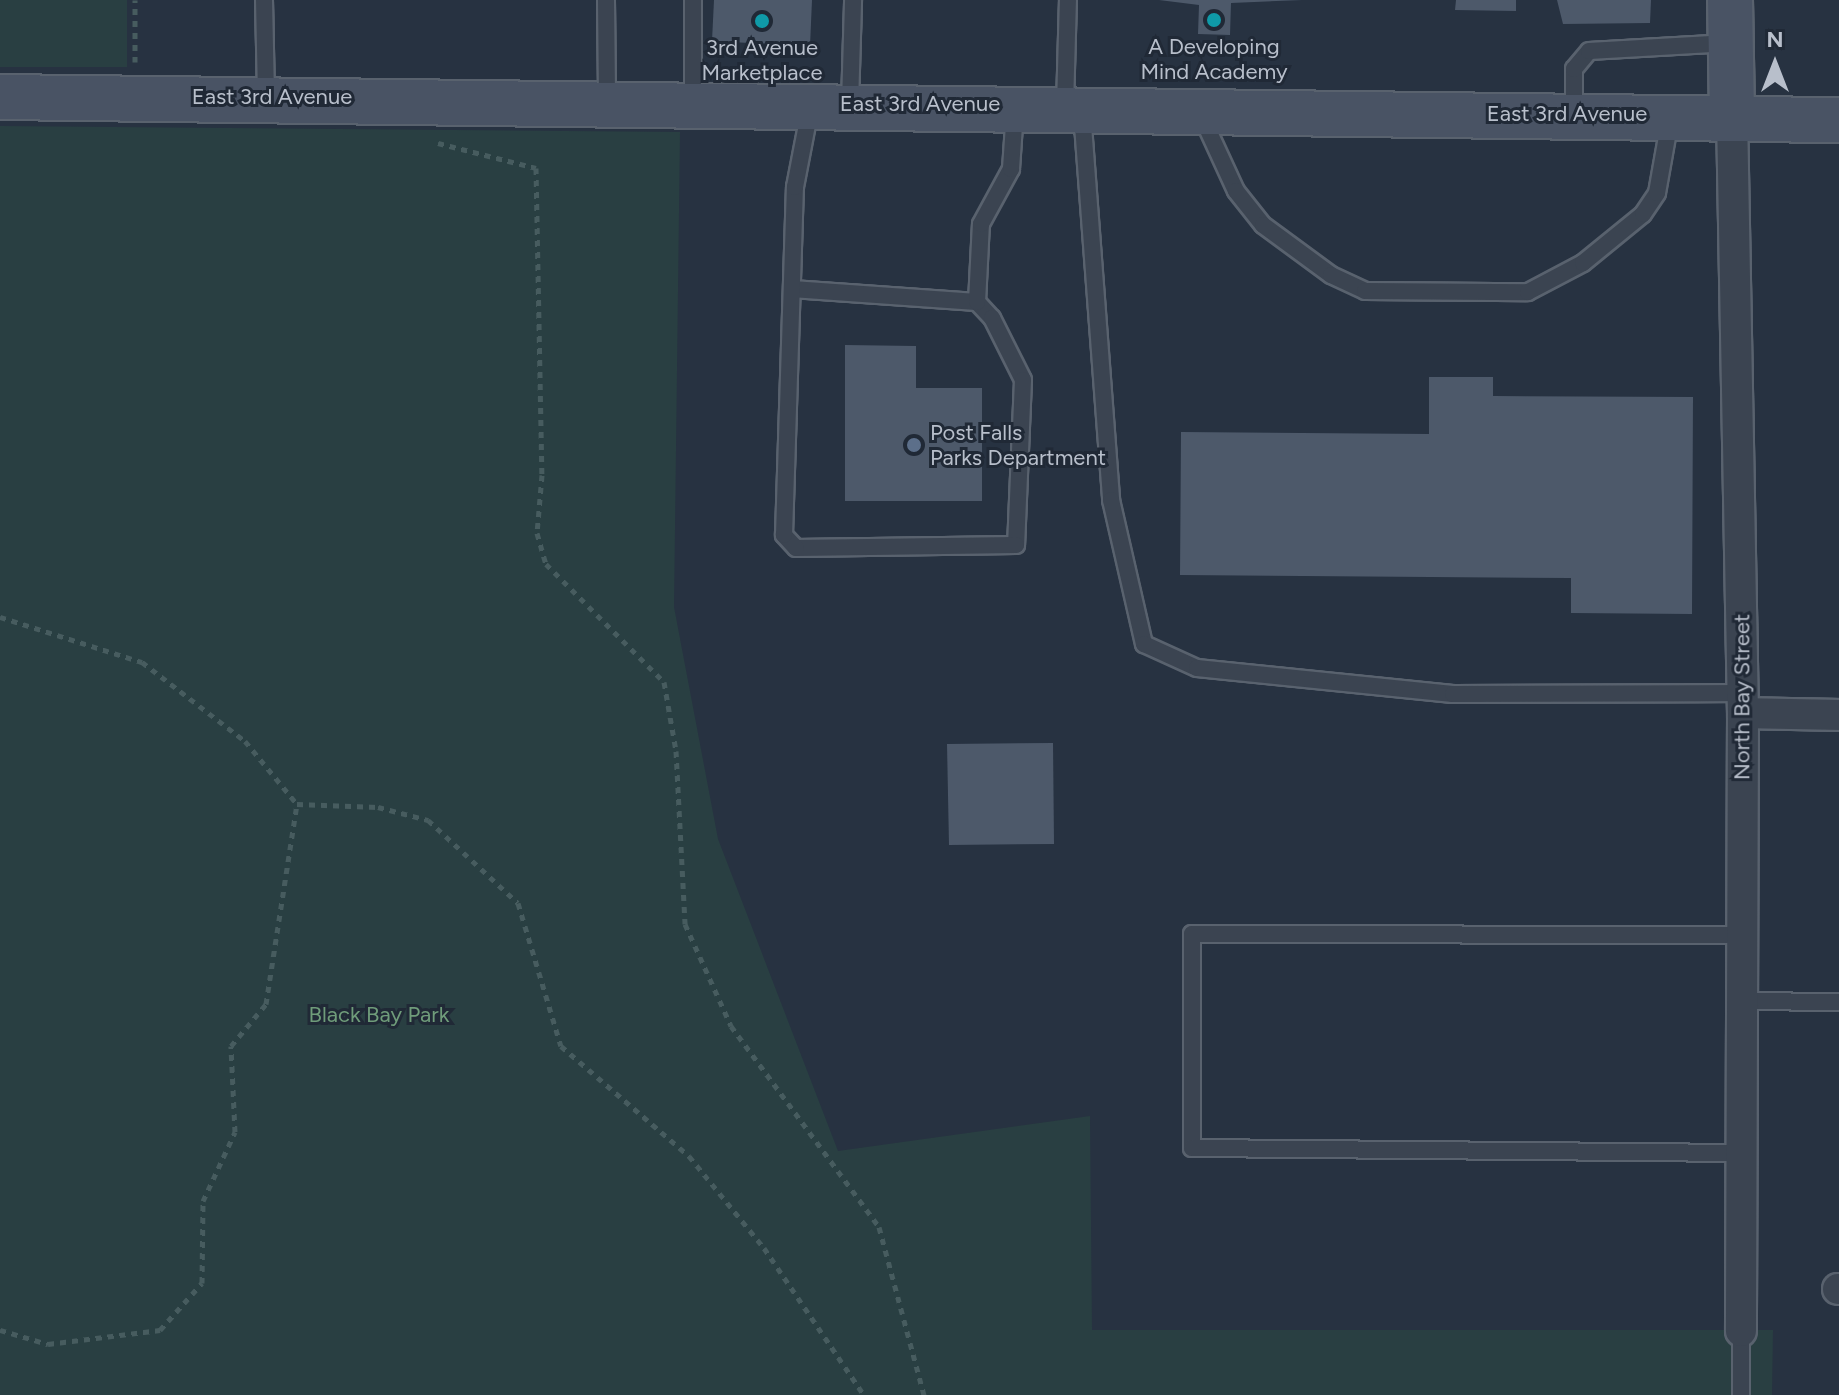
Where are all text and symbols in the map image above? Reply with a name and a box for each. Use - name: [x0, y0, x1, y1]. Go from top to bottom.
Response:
- marker: A Developing Mind Academy: [1205, 11, 1223, 29]
- marker: 3rd Avenue Marketplace: [753, 12, 771, 30]
- north arrow: [1735, 24, 1815, 104]
- text: N: [1766, 26, 1784, 53]
- place label: A Developing Mind Academy: [1140, 33, 1288, 84]
- place label: 3rd Avenue Marketplace: [701, 34, 823, 86]
- street label: East 3rd Avenue: [192, 84, 352, 110]
- street label: East 3rd Avenue: [840, 91, 1000, 117]
- street label: East 3rd Avenue: [1487, 101, 1647, 127]
- place label: Post Falls Parks Department: [930, 419, 1106, 470]
- marker: Post Falls Parks Department: [905, 436, 923, 454]
- street label: North Bay Street: [1729, 614, 1755, 780]
- park label: Black Bay Park: [309, 1002, 449, 1028]

